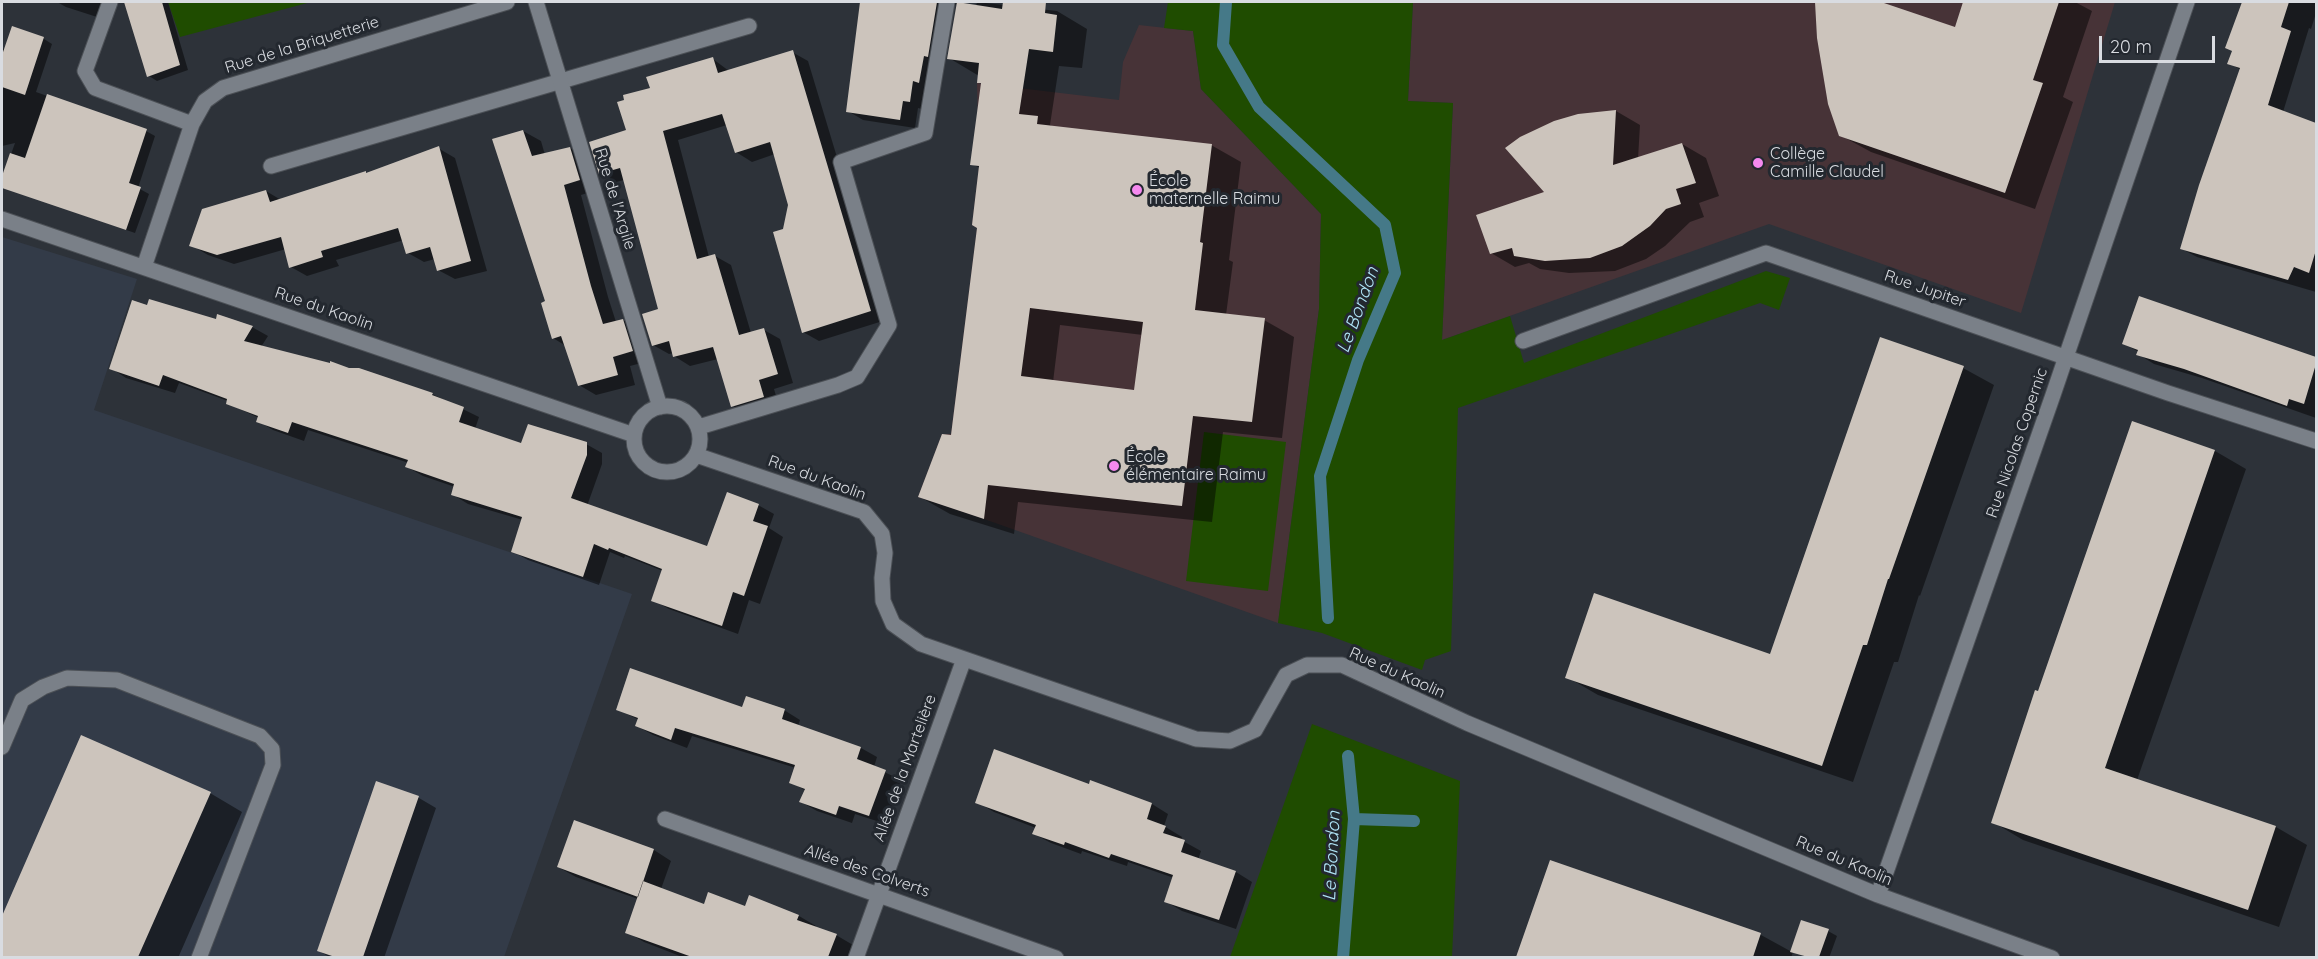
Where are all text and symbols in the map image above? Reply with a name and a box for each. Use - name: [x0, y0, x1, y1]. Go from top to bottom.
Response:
- street label: Rue de la Briquetterie: [223, 12, 381, 78]
- scale bar: [2102, 24, 2218, 62]
- text: 20 m: [2110, 35, 2152, 58]
- place label: Collège Camille Claudel: [1770, 144, 1884, 182]
- street label: Rue de l'Argile: [590, 146, 640, 252]
- marker: Collège Camille Claudel: [1751, 156, 1765, 170]
- place label: École maternelle Raimu: [1149, 171, 1280, 209]
- marker: École maternelle Raimu: [1130, 183, 1144, 197]
- water label: Le Bondon: [1332, 264, 1384, 356]
- street label: Rue Jupiter: [1882, 266, 1968, 312]
- street label: Rue du Kaolin: [272, 283, 376, 335]
- street label: Rue Nicolas Copernic: [1982, 366, 2052, 520]
- place label: École élémentaire Raimu: [1126, 447, 1266, 485]
- street label: Rue du Kaolin: [765, 451, 869, 505]
- marker: École élémentaire Raimu: [1107, 459, 1121, 473]
- street label: Rue du Kaolin: [1346, 643, 1448, 703]
- street label: Allée de la Martelière: [869, 692, 941, 844]
- water label: Le Bondon: [1319, 811, 1345, 901]
- street label: Rue du Kaolin: [1793, 832, 1895, 890]
- street label: Allée des Colverts: [802, 841, 932, 901]

